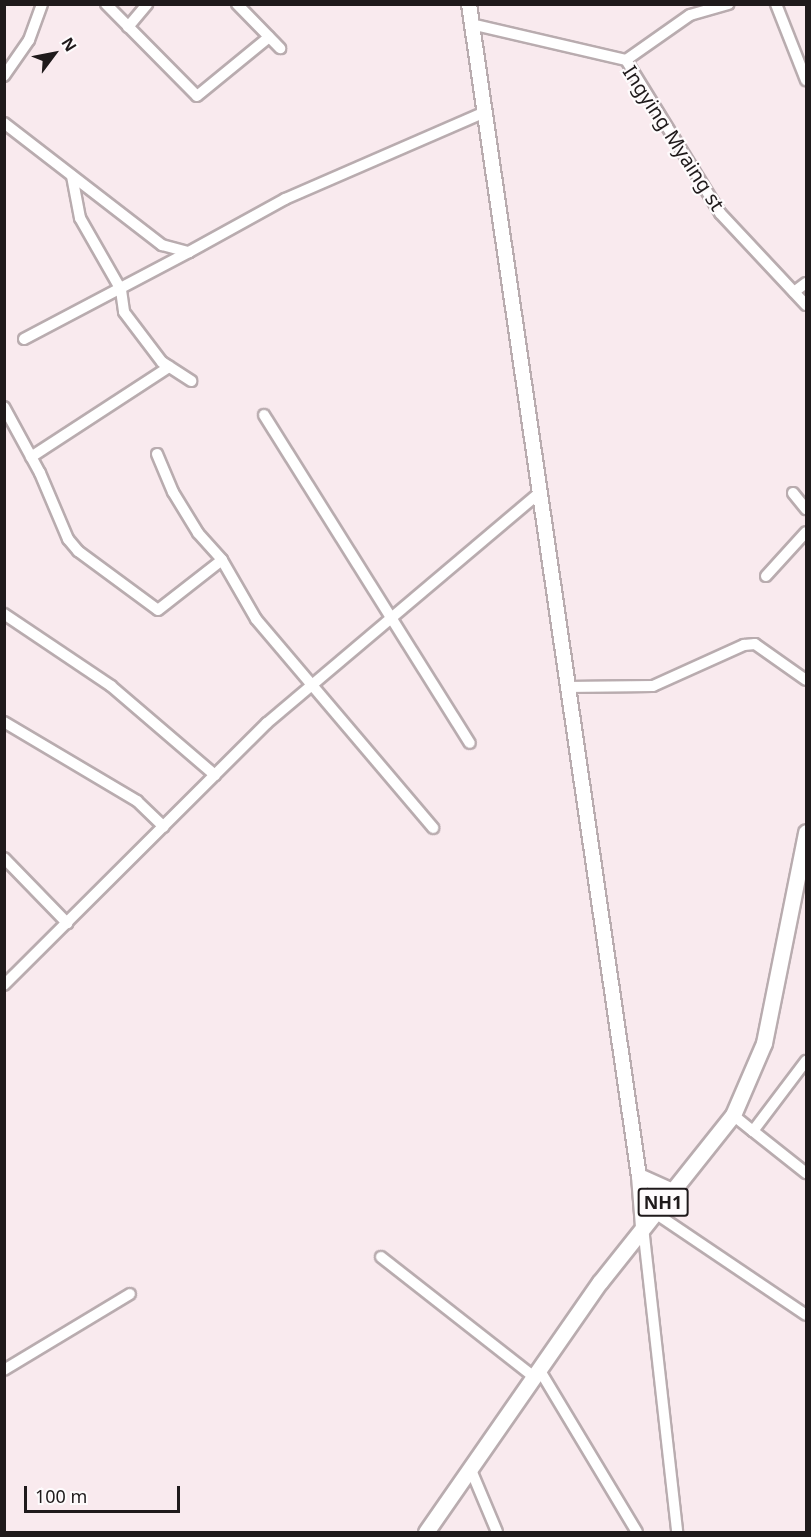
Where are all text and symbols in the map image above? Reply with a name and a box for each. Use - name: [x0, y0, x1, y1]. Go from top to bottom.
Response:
- north arrow: [24, 24, 84, 84]
- text: N: [56, 33, 82, 56]
- street label: Ingying Myaing st: [618, 61, 730, 215]
- road number: NH1: [638, 1187, 688, 1217]
- scale bar: [27, 1474, 183, 1512]
- text: 100 m: [35, 1484, 87, 1508]

